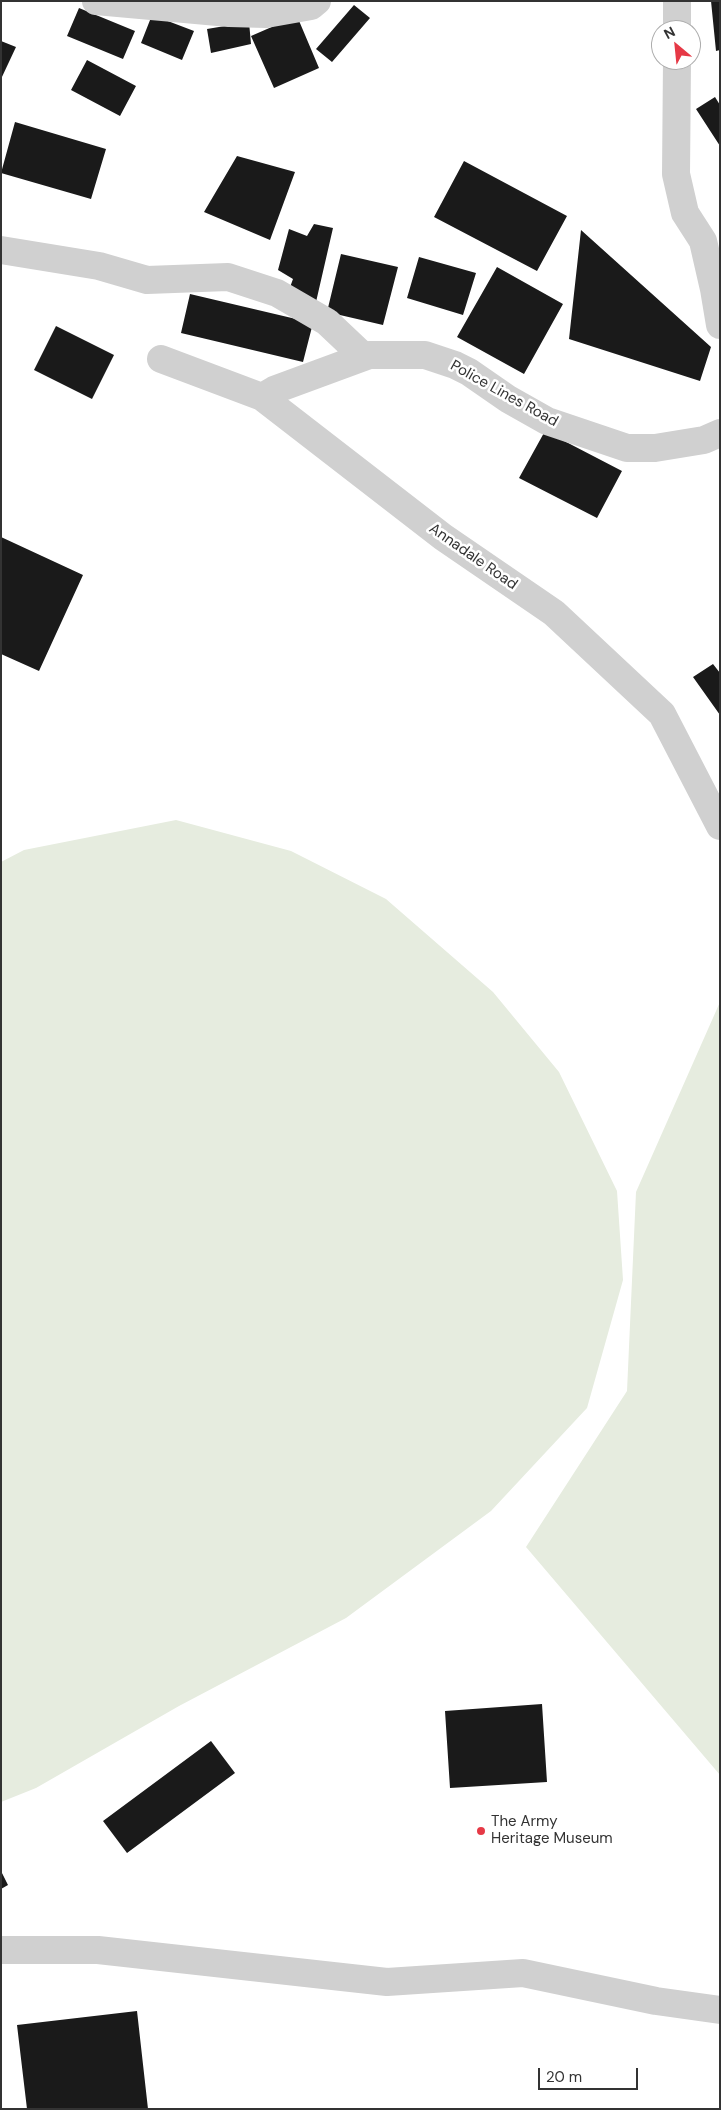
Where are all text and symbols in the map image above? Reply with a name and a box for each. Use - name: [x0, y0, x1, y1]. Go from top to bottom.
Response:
- north arrow: [651, 20, 701, 70]
- text: N: [661, 22, 678, 43]
- street label: Police Lines Road: [447, 357, 561, 431]
- street label: Annadale Road: [425, 520, 521, 594]
- place label: The Army Heritage Museum: [491, 1813, 613, 1848]
- marker: The Army Heritage Museum: [475, 1825, 487, 1837]
- scale bar: [541, 2058, 641, 2090]
- text: 20 m: [546, 2067, 582, 2087]

